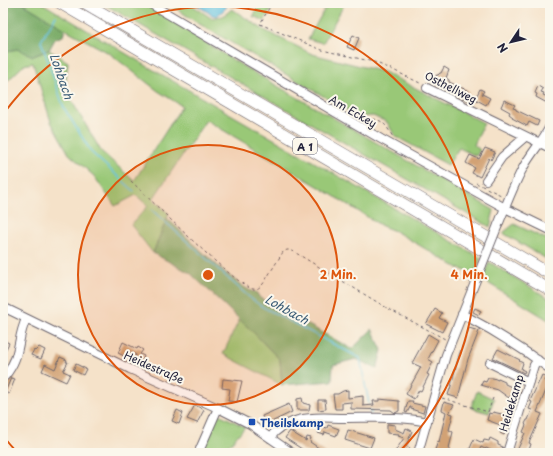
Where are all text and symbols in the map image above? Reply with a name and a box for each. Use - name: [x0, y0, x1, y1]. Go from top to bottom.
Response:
- north arrow: [491, 22, 531, 62]
- text: N: [493, 39, 512, 56]
- water label: Lohbach: [46, 51, 79, 102]
- street label: Osthellweg: [422, 67, 480, 107]
- street label: Am Eckey: [326, 90, 380, 132]
- road number: A 1: [293, 138, 317, 154]
- text: 2 Min.: [320, 265, 356, 283]
- text: 4 Min.: [450, 265, 488, 283]
- centre of rings: [201, 268, 215, 282]
- water label: Lohbach: [262, 290, 313, 329]
- street label: Heidestraße: [121, 346, 187, 388]
- street label: Heidekamp: [494, 372, 528, 434]
- place label: Theilskamp: [260, 414, 324, 431]
- marker: Theilskamp: [247, 417, 257, 427]

